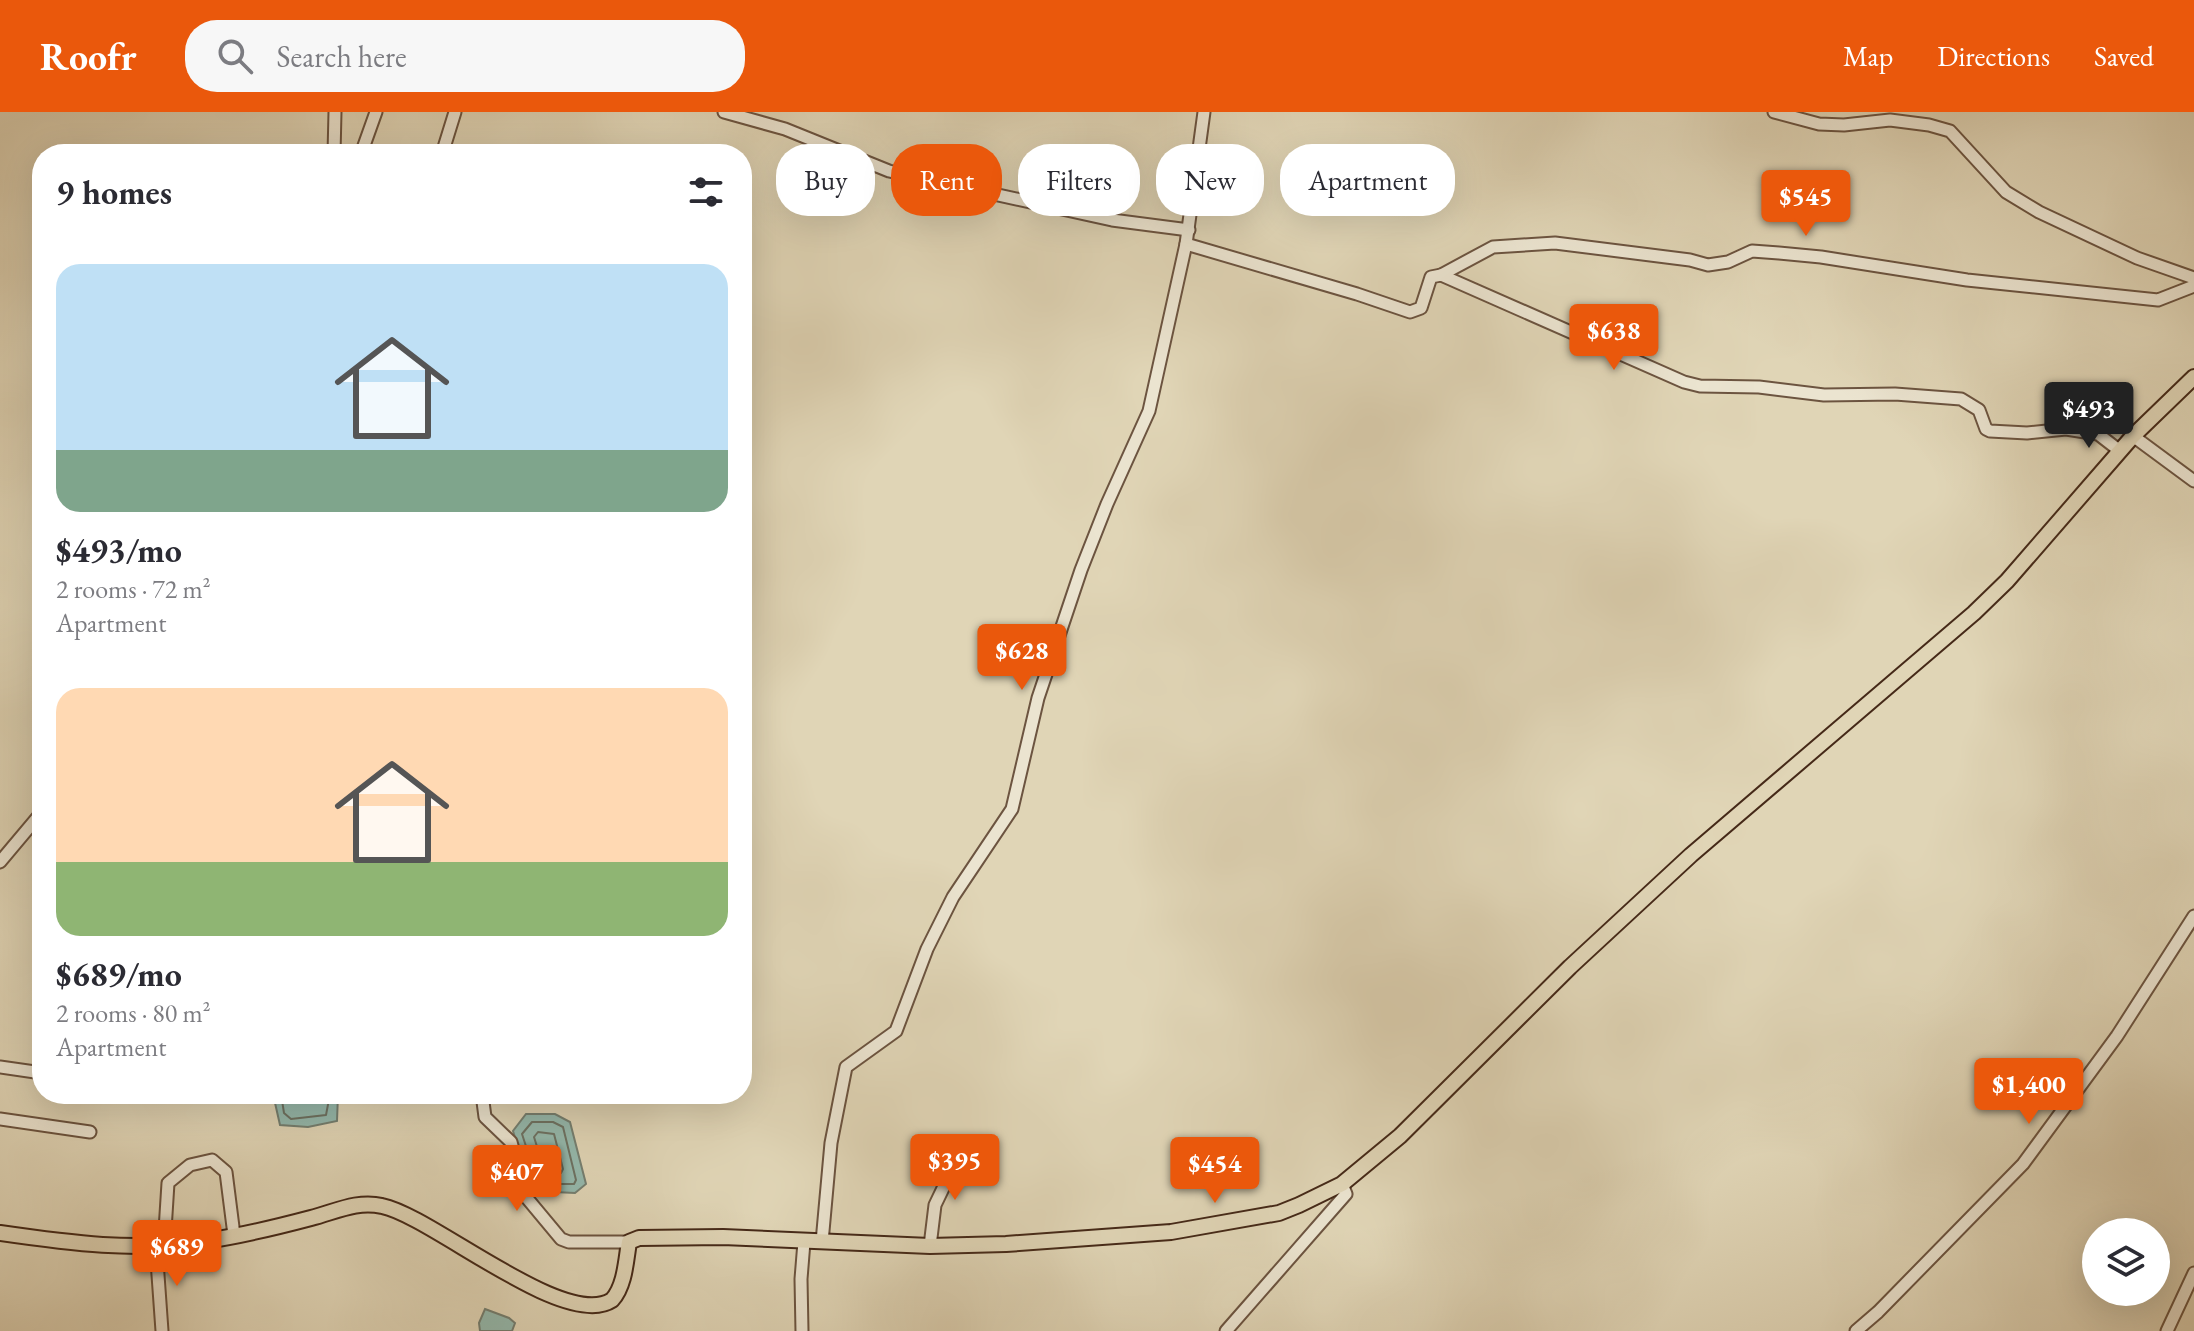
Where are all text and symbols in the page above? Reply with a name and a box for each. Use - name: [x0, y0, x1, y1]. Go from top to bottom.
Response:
- search box: [185, 20, 745, 92]
- text: Roofr: [40, 32, 137, 81]
- icon: search: [213, 34, 257, 78]
- text: Search here: [277, 37, 407, 76]
- text: Map: [1843, 38, 1893, 74]
- text: Directions: [1937, 38, 2050, 74]
- text: Saved: [2094, 38, 2154, 74]
- chip: Buy: [776, 144, 875, 216]
- chip: Rent: [891, 144, 1002, 216]
- chip: Filters: [1018, 144, 1140, 216]
- chip: New: [1156, 144, 1264, 216]
- chip: Apartment: [1280, 144, 1455, 216]
- text: 9 homes: [56, 170, 172, 214]
- icon: filters: [684, 170, 728, 214]
- pin: $545: [1759, 170, 1853, 238]
- text: $545: [1779, 179, 1833, 213]
- pin: $638: [1567, 304, 1661, 372]
- text: $638: [1587, 313, 1641, 347]
- icon: home: [320, 316, 464, 460]
- pin: $493: [2042, 382, 2136, 450]
- text: $493: [2062, 391, 2116, 425]
- text: $493/mo: [56, 528, 182, 572]
- text: 2 rooms · 72 m²: [56, 572, 211, 606]
- text: Apartment: [56, 606, 166, 640]
- pin: $628: [975, 624, 1069, 692]
- text: $628: [995, 633, 1049, 667]
- icon: home: [320, 740, 464, 884]
- text: $689/mo: [56, 952, 182, 996]
- text: 2 rooms · 80 m²: [56, 996, 211, 1030]
- text: Apartment: [56, 1030, 166, 1064]
- pin: $1,400: [1964, 1058, 2094, 1126]
- text: $1,400: [1992, 1067, 2066, 1101]
- pin: $395: [908, 1134, 1002, 1202]
- pin: $454: [1168, 1137, 1262, 1205]
- text: $395: [928, 1143, 982, 1177]
- pin: $407: [470, 1145, 564, 1213]
- text: $454: [1188, 1146, 1242, 1180]
- text: $407: [490, 1154, 544, 1188]
- map controls: [2082, 1218, 2170, 1306]
- button: layers: [2082, 1218, 2170, 1306]
- pin: $689: [130, 1220, 224, 1288]
- text: $689: [150, 1229, 204, 1263]

